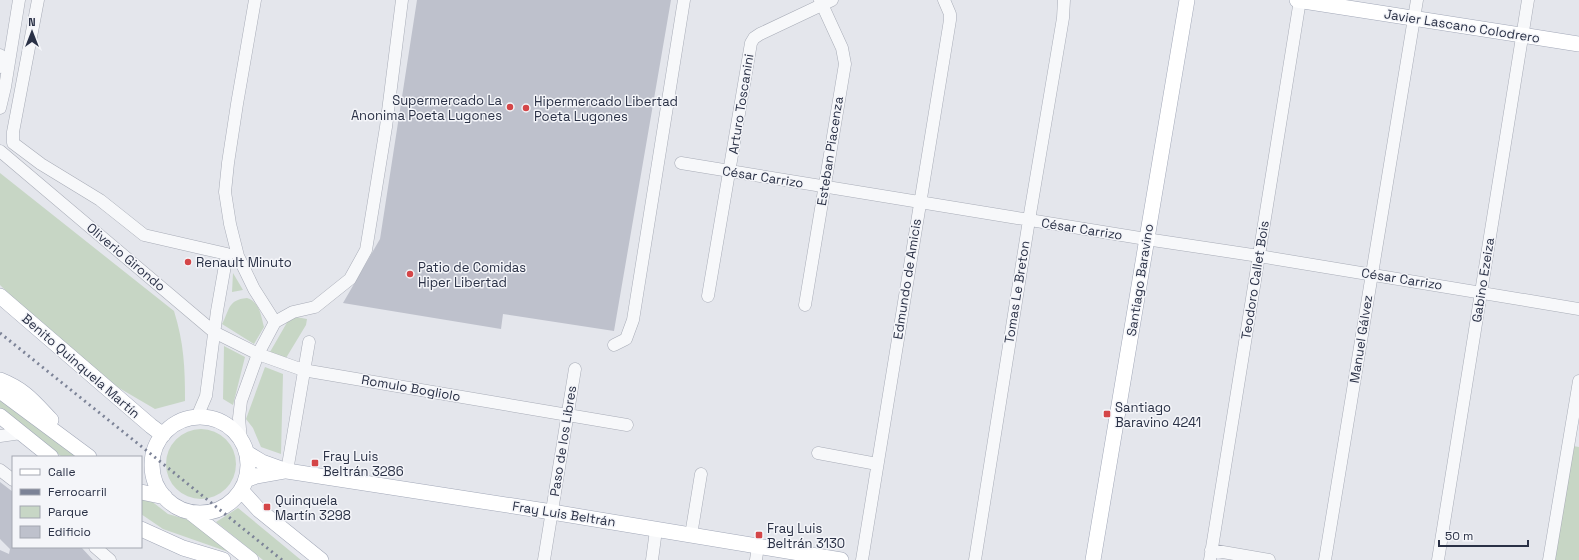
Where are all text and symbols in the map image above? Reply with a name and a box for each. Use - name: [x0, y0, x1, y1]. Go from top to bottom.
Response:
- street label: Javier Lascano Colodrero: [1383, 5, 1541, 47]
- north arrow: [12, 12, 52, 52]
- text: N: [28, 15, 36, 29]
- street label: Arturo Toscanini: [725, 53, 757, 155]
- place label: Supermercado La Anonima Poeta Lugones: [351, 92, 503, 124]
- place label: Hipermercado Libertad Poeta Lugones: [534, 93, 678, 125]
- street label: Esteban Piacenza: [813, 95, 847, 207]
- marker: Supermercado La Anonima Poeta Lugones: [505, 102, 515, 112]
- marker: Hipermercado Libertad Poeta Lugones: [521, 103, 531, 113]
- street label: César Carrizo: [721, 162, 805, 192]
- street label: César Carrizo: [1040, 214, 1124, 244]
- street label: Edmundo de Amicis: [889, 217, 925, 341]
- street label: Oliverio Girondo: [83, 219, 169, 295]
- street label: Teodoro Callet Bois: [1237, 219, 1273, 341]
- street label: Santiago Baravino: [1123, 223, 1157, 337]
- street label: Gabino Ezeiza: [1468, 236, 1498, 324]
- street label: Tomas Le Breton: [1000, 239, 1034, 345]
- place label: Renault Minuto: [196, 254, 292, 271]
- marker: Renault Minuto: [183, 257, 193, 267]
- place label: Patio de Comidas Hiper Libertad: [418, 259, 526, 291]
- street label: César Carrizo: [1360, 264, 1444, 294]
- marker: Patio de Comidas Hiper Libertad: [405, 269, 415, 279]
- street label: Manuel Gálvez: [1346, 294, 1376, 384]
- street label: Benito Quinquela Martín: [18, 310, 144, 422]
- street label: Romulo Bogliolo: [360, 371, 462, 405]
- street label: Paso de los Libres: [546, 384, 580, 498]
- place label: Santiago Baravino 4241: [1115, 399, 1201, 431]
- marker: Santiago Baravino 4241: [1102, 409, 1112, 419]
- place label: Fray Luis Beltrán 3286: [323, 448, 404, 480]
- legend: [12, 456, 142, 548]
- marker: Fray Luis Beltrán 3286: [310, 458, 320, 468]
- text: Calle: [48, 464, 76, 480]
- text: Ferrocarril: [48, 484, 107, 500]
- place label: Quinquela Martín 3298: [275, 492, 351, 524]
- street label: Fray Luis Beltrán: [511, 497, 617, 531]
- marker: Quinquela Martín 3298: [262, 502, 272, 512]
- text: Parque: [48, 504, 88, 520]
- place label: Fray Luis Beltrán 3130: [767, 520, 845, 552]
- scale bar: [1439, 522, 1528, 548]
- text: Edificio: [48, 524, 91, 540]
- text: 50 m: [1445, 528, 1473, 544]
- marker: Fray Luis Beltrán 3130: [754, 530, 764, 540]

